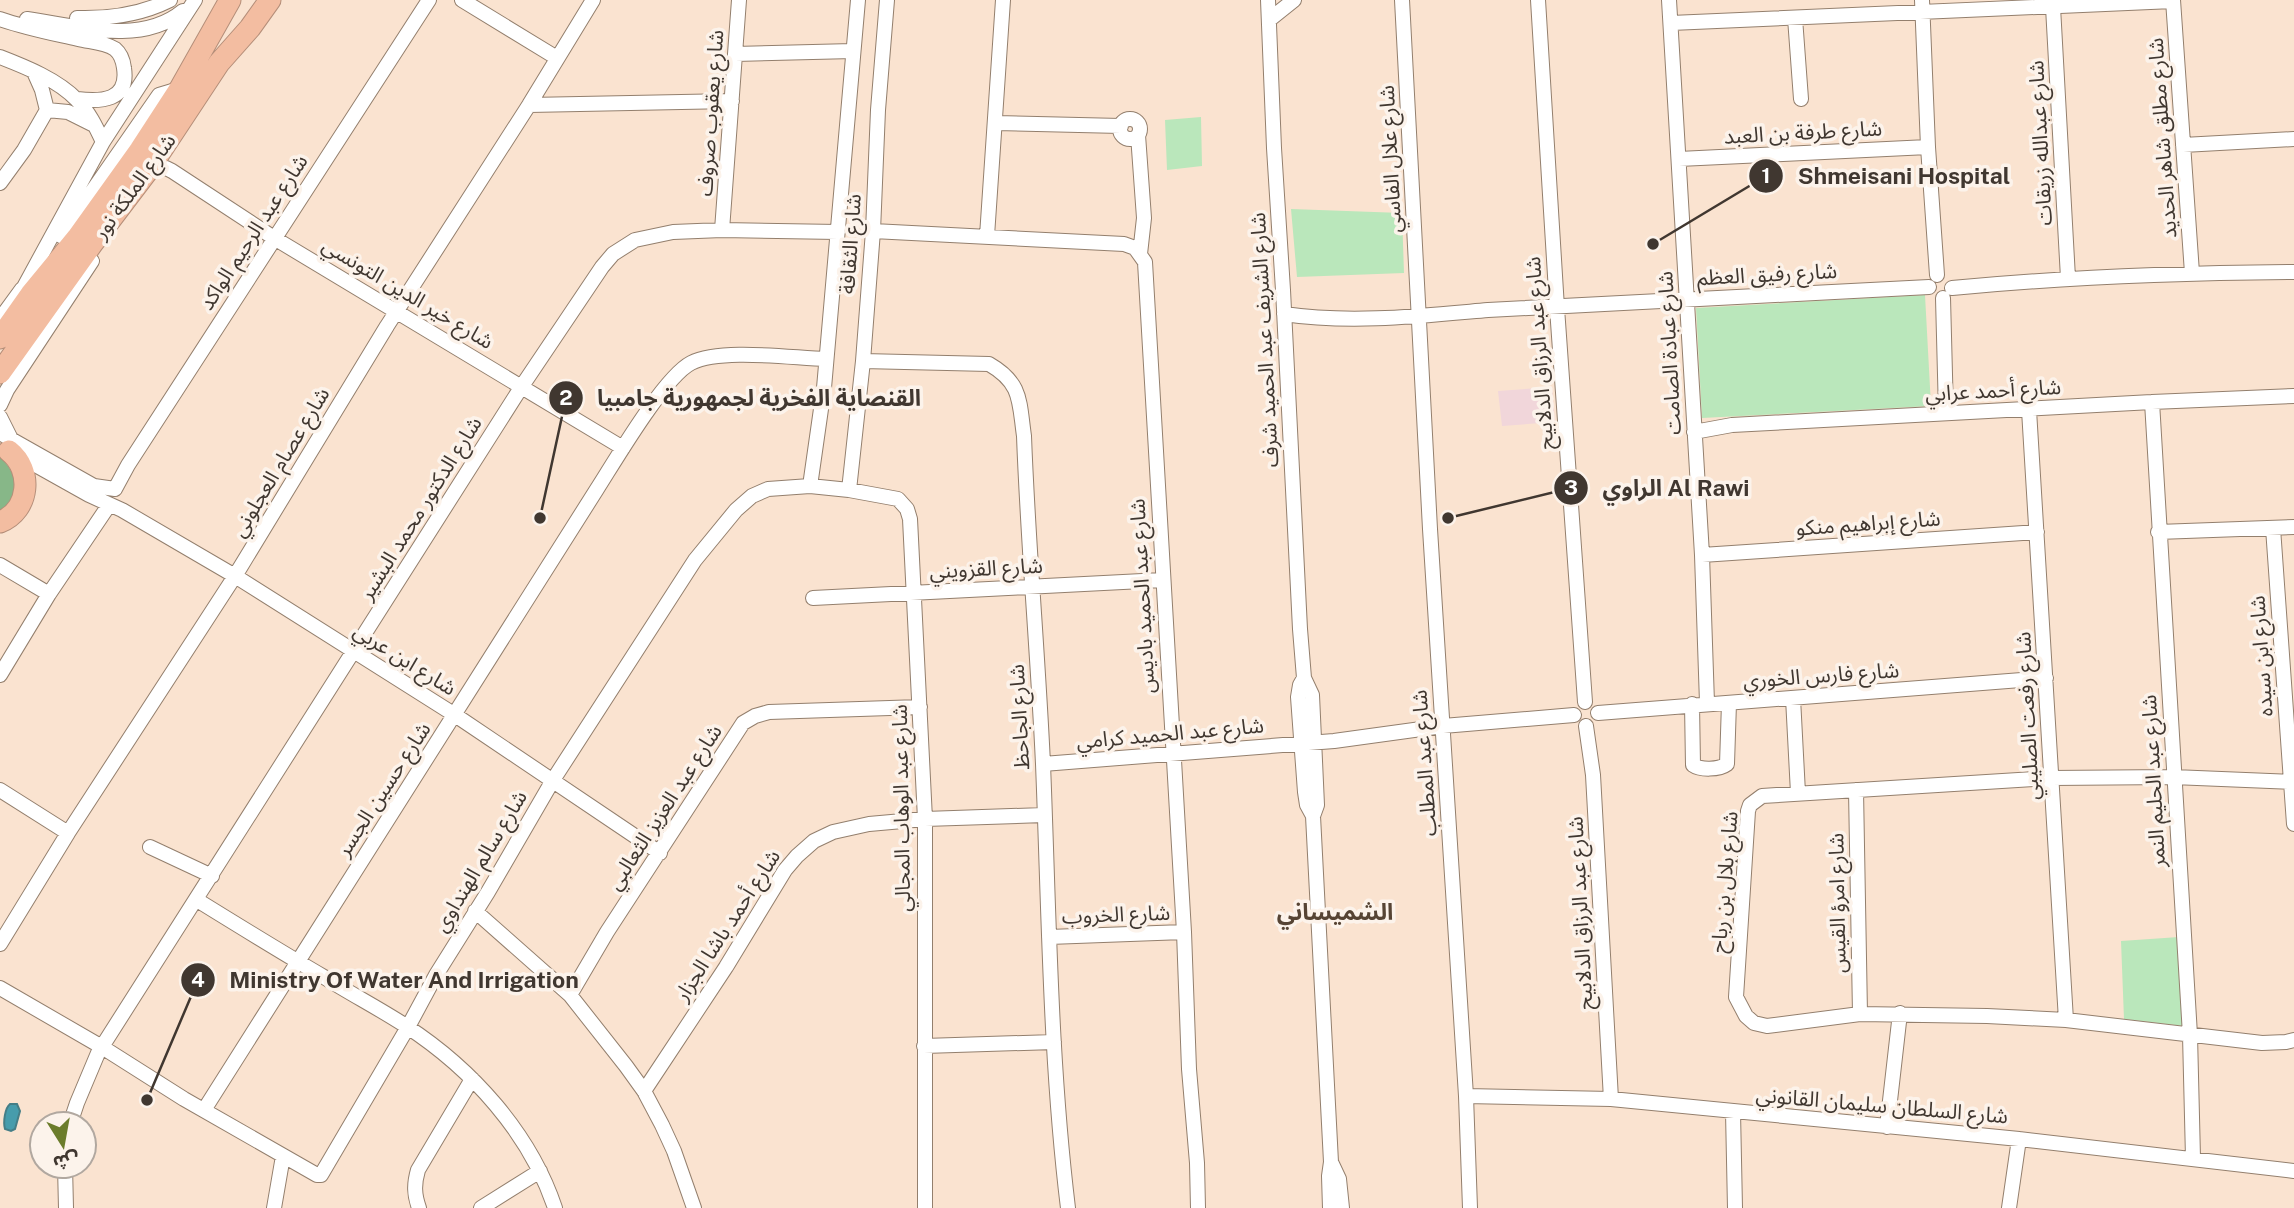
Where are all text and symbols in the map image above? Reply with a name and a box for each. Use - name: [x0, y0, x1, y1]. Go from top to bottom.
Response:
- street label: شارع يعقوب صروف: [692, 29, 731, 197]
- street label: شارع مطلق شاهر الحديد: [2143, 37, 2184, 239]
- street label: شارع عبدالله زريقات: [2023, 60, 2060, 226]
- street label: شارع علال الفاسي: [1374, 84, 1410, 233]
- street label: شارع طرفة بن العبد: [1723, 115, 1883, 152]
- street label: شارع الملكة نور: [87, 128, 183, 246]
- street label: شارع عبد الرحيم الواكد: [193, 150, 315, 316]
- callout: Shmeisani Hospital: [1749, 154, 2025, 198]
- text: Shmeisani Hospital: [1798, 162, 2010, 189]
- text: 1: [1762, 163, 1771, 188]
- street label: شارع الثقافة: [834, 193, 869, 295]
- street label: شارع الشريف عبد الحميد شرف: [1245, 212, 1286, 468]
- street label: شارع خير الدين التونسي: [316, 232, 498, 357]
- street label: شارع عبد الرزاق الدلابيح: [1520, 255, 1561, 450]
- street label: شارع رفيق العظم: [1696, 258, 1838, 293]
- street label: شارع عبادة الصامت: [1652, 270, 1689, 436]
- street label: شارع أحمد عرابي: [1924, 374, 2062, 410]
- callout: القنصاية الفخرية لجمهورية جامبيا: [548, 376, 935, 420]
- street label: شارع عصام العجلوني: [226, 383, 338, 543]
- text: القنصاية الفخرية لجمهورية جامبيا: [597, 384, 921, 412]
- text: 2: [559, 385, 573, 410]
- street label: شارع الدكتور محمد البشير: [353, 412, 489, 607]
- callout: الراوي Al Rawi: [1553, 466, 1763, 510]
- text: الراوي Al Rawi: [1603, 474, 1749, 506]
- text: 3: [1564, 475, 1578, 500]
- street label: شارع عبد الحميد باديس: [1124, 498, 1163, 694]
- street label: شارع إبراهيم منكو: [1795, 505, 1941, 544]
- street label: شارع القزويني: [929, 553, 1044, 587]
- street label: شارع ابن سيده: [2244, 595, 2281, 717]
- street label: شارع ابن عربي: [347, 618, 461, 704]
- street label: شارع رفعت الصليبي: [2010, 631, 2048, 801]
- street label: شارع فارس الخوري: [1742, 657, 1900, 697]
- street label: شارع الجاحظ: [1004, 663, 1037, 770]
- street label: شارع عبد المطلب: [1406, 689, 1445, 837]
- street label: شارع عبد الحليم النمر: [2136, 694, 2173, 869]
- street label: شارع عبد الوهاب المجالي: [887, 704, 919, 912]
- street label: شارع عبد الحميد كرامي: [1075, 712, 1265, 758]
- street label: شارع حسين الجسر: [330, 717, 438, 863]
- street label: شارع عبد العزيز الثعالبي: [601, 720, 730, 897]
- street label: شارع سالم الهنداوي: [428, 786, 535, 938]
- street label: شارع بلال بن رباح: [1705, 810, 1746, 954]
- street label: شارع عبد الرزاق الدلابيح: [1562, 816, 1601, 1010]
- street label: شارع امرؤ القيس: [1823, 833, 1854, 973]
- street label: شارع أحمد باشا الجزار: [668, 845, 788, 1008]
- district label: الشميساني: [1277, 898, 1393, 930]
- street label: شارع الخروب: [1061, 900, 1171, 931]
- callout: Ministry Of Water And Irrigation: [180, 958, 593, 1002]
- text: Ministry Of Water And Irrigation: [229, 966, 579, 993]
- text: 4: [191, 967, 205, 992]
- street label: شارع السلطان سليمان القانوني: [1754, 1082, 2009, 1132]
- north arrow: [28, 1110, 98, 1180]
- text: ش: [51, 1148, 81, 1175]

